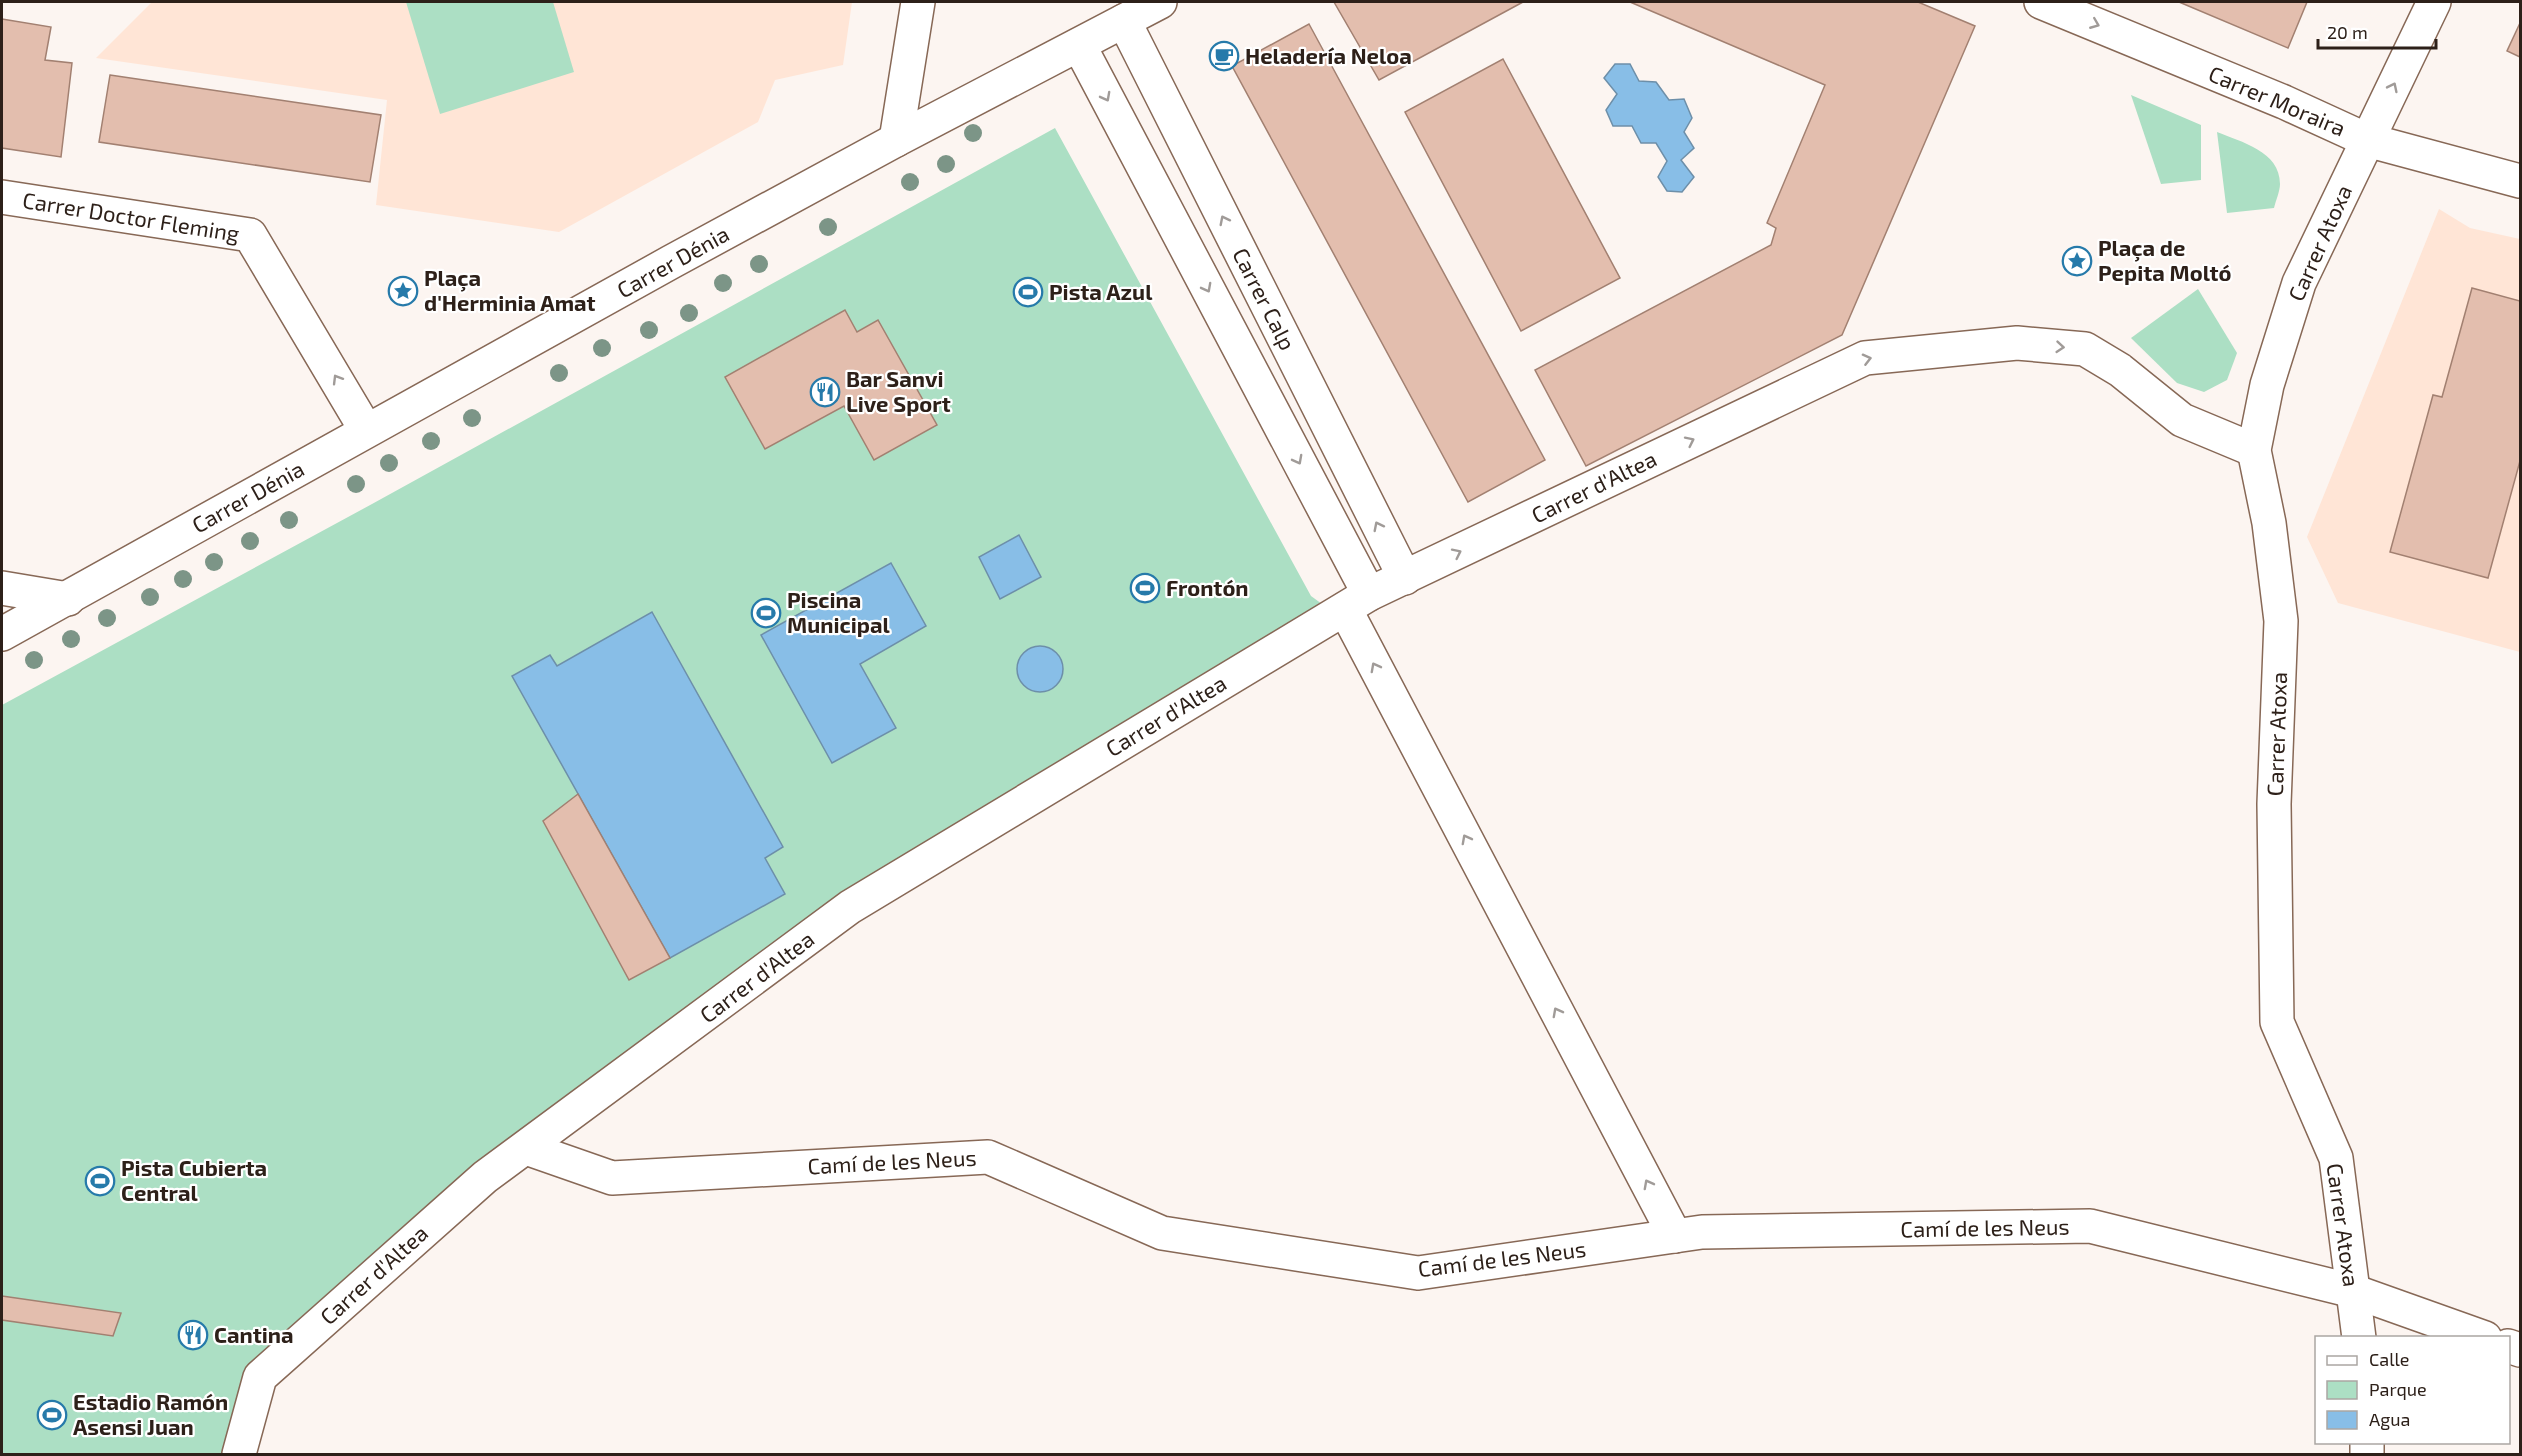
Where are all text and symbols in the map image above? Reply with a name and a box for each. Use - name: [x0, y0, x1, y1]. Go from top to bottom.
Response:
- scale bar: [2318, 12, 2436, 50]
- one-way arrow: [2088, 17, 2099, 29]
- text: 20 m: [2327, 21, 2368, 43]
- cafe icon: Heladería Neloa: [1208, 40, 1240, 72]
- place label: Heladería Neloa: [1245, 42, 1412, 68]
- street label: Carrer Moraira: [2205, 60, 2350, 141]
- one-way arrow: [2385, 83, 2397, 94]
- one-way arrow: [1099, 91, 1111, 102]
- street label: Carrer Atoxa: [2282, 181, 2356, 305]
- street label: Carrer Doctor Fleming: [21, 186, 241, 246]
- one-way arrow: [1220, 216, 1232, 227]
- street label: Carrer Dénia: [612, 220, 733, 303]
- place label: Plaça de Pepita Moltó: [2098, 234, 2232, 285]
- street label: Carrer Calp: [1228, 243, 1302, 354]
- place icon: Plaça de Pepita Moltó: [2061, 245, 2093, 277]
- place label: Plaça d'Herminia Amat: [424, 264, 596, 315]
- place icon: Plaça d'Herminia Amat: [387, 275, 419, 307]
- sports icon: Pista Azul: [1012, 276, 1044, 308]
- place label: Pista Azul: [1049, 278, 1153, 304]
- one-way arrow: [1200, 282, 1211, 292]
- one-way arrow: [2056, 340, 2065, 353]
- one-way arrow: [1862, 354, 1872, 367]
- place label: Bar Sanvi Live Sport: [846, 365, 951, 416]
- one-way arrow: [333, 375, 345, 385]
- restaurant icon: Bar Sanvi Live Sport: [809, 376, 841, 408]
- one-way arrow: [1684, 437, 1695, 449]
- street label: Carrer d'Altea: [1527, 445, 1660, 528]
- one-way arrow: [1291, 454, 1302, 465]
- street label: Carrer Dénia: [187, 455, 308, 538]
- one-way arrow: [1374, 521, 1386, 532]
- one-way arrow: [1451, 548, 1462, 560]
- sports icon: Frontón: [1129, 572, 1161, 604]
- place label: Frontón: [1166, 574, 1249, 600]
- place label: Piscina Municipal: [787, 586, 890, 637]
- sports icon: Piscina Municipal: [750, 597, 782, 629]
- one-way arrow: [1371, 662, 1382, 673]
- street label: Carrer d'Altea: [1101, 669, 1230, 761]
- street label: Carrer Atoxa: [2261, 671, 2291, 797]
- one-way arrow: [1462, 835, 1473, 846]
- street label: Carrer d'Altea: [694, 925, 818, 1027]
- one-way arrow: [1553, 1007, 1564, 1018]
- street label: Camí de les Neus: [807, 1144, 977, 1178]
- place label: Pista Cubierta Central: [121, 1154, 267, 1205]
- street label: Carrer Atoxa: [2322, 1162, 2366, 1288]
- sports icon: Pista Cubierta Central: [84, 1165, 116, 1197]
- one-way arrow: [1643, 1180, 1655, 1191]
- street label: Camí de les Neus: [1900, 1213, 2070, 1241]
- street label: Carrer d'Altea: [314, 1219, 432, 1329]
- street label: Camí de les Neus: [1416, 1235, 1587, 1281]
- restaurant icon: Cantina: [177, 1319, 209, 1351]
- place label: Cantina: [214, 1321, 294, 1347]
- legend: [2315, 1336, 2510, 1444]
- text: Calle: [2369, 1348, 2410, 1370]
- text: Parque: [2369, 1378, 2427, 1400]
- place label: Estadio Ramón Asensi Juan: [73, 1388, 228, 1439]
- sports icon: Estadio Ramón Asensi Juan: [36, 1399, 68, 1431]
- text: Agua: [2369, 1408, 2410, 1430]

